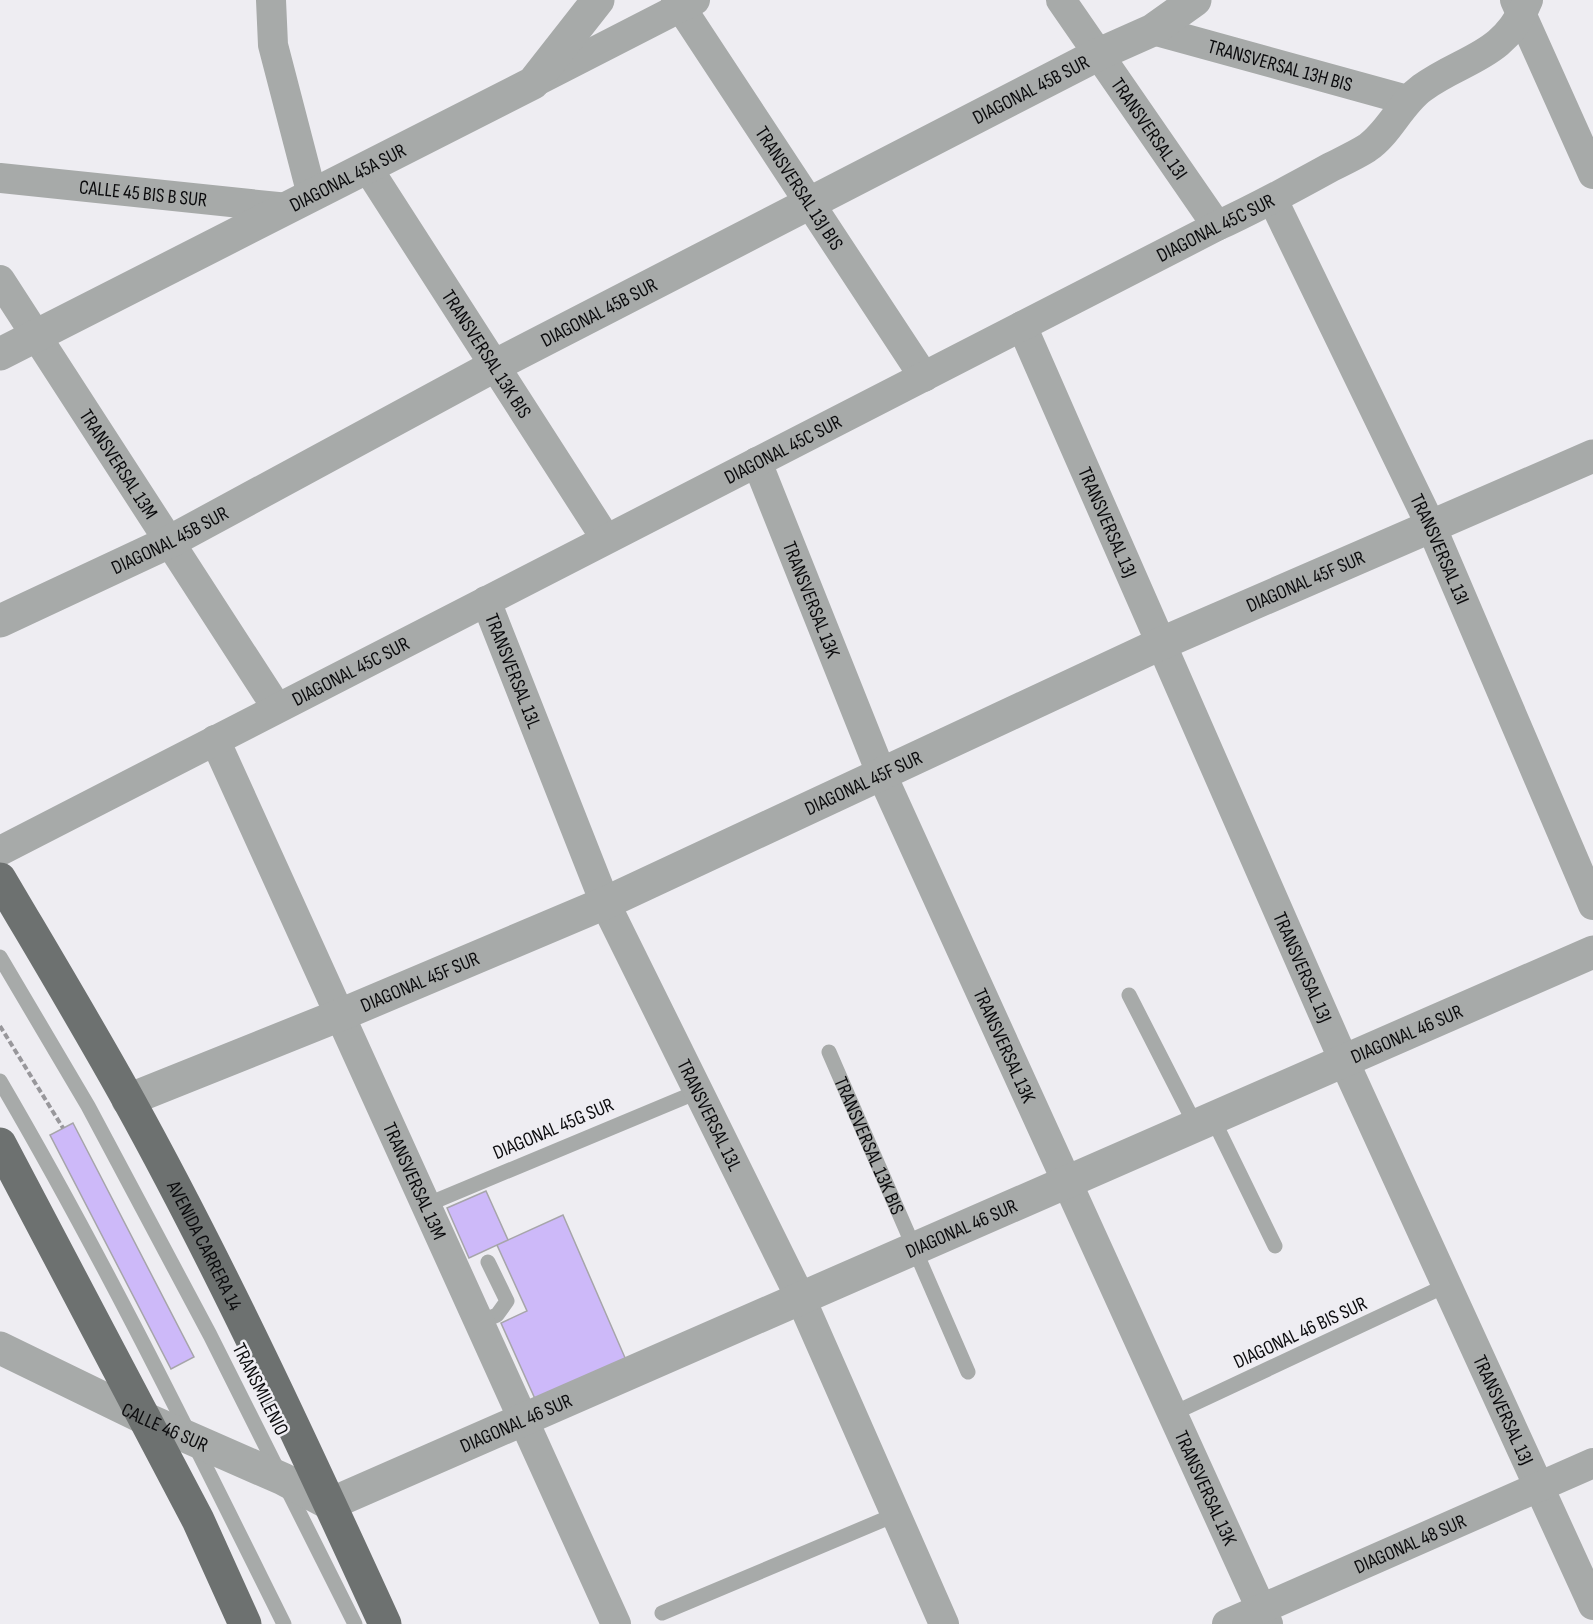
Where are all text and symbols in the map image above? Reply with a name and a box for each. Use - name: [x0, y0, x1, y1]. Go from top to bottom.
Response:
- street label: TRANSVERSAL 13H BIS: [1205, 35, 1355, 97]
- street label: DIAGONAL 45B SUR: [969, 50, 1093, 130]
- street label: TRANSVERSAL 13I: [1105, 73, 1192, 184]
- street label: TRANSVERSAL 13J BIS: [750, 122, 848, 255]
- street label: DIAGONAL 45A SUR: [286, 139, 410, 218]
- street label: CALLE 45 BIS B SUR: [78, 175, 208, 213]
- street label: DIAGONAL 45C SUR: [1153, 189, 1279, 268]
- street label: DIAGONAL 45B SUR: [537, 273, 662, 353]
- street label: TRANSVERSAL 13K BIS: [436, 286, 536, 423]
- street label: TRANSVERSAL 13M: [74, 405, 162, 524]
- street label: DIAGONAL 45C SUR: [721, 410, 846, 490]
- street label: TRANSVERSAL 13J: [1072, 463, 1142, 581]
- street label: TRANSVERSAL 13I: [1404, 490, 1474, 608]
- street label: DIAGONAL 45B SUR: [108, 501, 233, 580]
- street label: TRANSVERSAL 13K: [777, 538, 845, 662]
- street label: DIAGONAL 45F SUR: [1243, 546, 1369, 618]
- street label: TRANSVERSAL 13L: [479, 610, 546, 733]
- street label: DIAGONAL 45C SUR: [288, 632, 414, 712]
- street label: DIAGONAL 45F SUR: [801, 746, 926, 821]
- street label: TRANSVERSAL 13J: [1267, 909, 1337, 1027]
- street label: DIAGONAL 45F SUR: [357, 946, 483, 1018]
- street label: TRANSVERSAL 13K: [968, 985, 1040, 1107]
- street label: DIAGONAL 46 SUR: [1347, 999, 1467, 1069]
- street label: TRANSVERSAL 13L: [671, 1056, 747, 1176]
- street label: TRANSVERSAL 13K BIS: [828, 1073, 909, 1219]
- street label: DIAGONAL 45G SUR: [489, 1093, 617, 1165]
- street label: TRANSVERSAL 13M: [377, 1119, 451, 1244]
- street label: AVENIDA CARRERA 14: [161, 1176, 247, 1315]
- street label: DIAGONAL 46 SUR: [902, 1194, 1021, 1264]
- street label: DIAGONAL 46 BIS SUR: [1230, 1292, 1371, 1374]
- street label: TRANSMILENIO: [227, 1339, 294, 1440]
- street label: TRANSVERSAL 13J: [1467, 1351, 1538, 1469]
- street label: DIAGONAL 46 SUR: [457, 1389, 576, 1459]
- street label: CALLE 46 SUR: [117, 1398, 212, 1458]
- street label: TRANSVERSAL 13K: [1169, 1427, 1242, 1549]
- street label: DIAGONAL 48 SUR: [1351, 1509, 1470, 1579]

